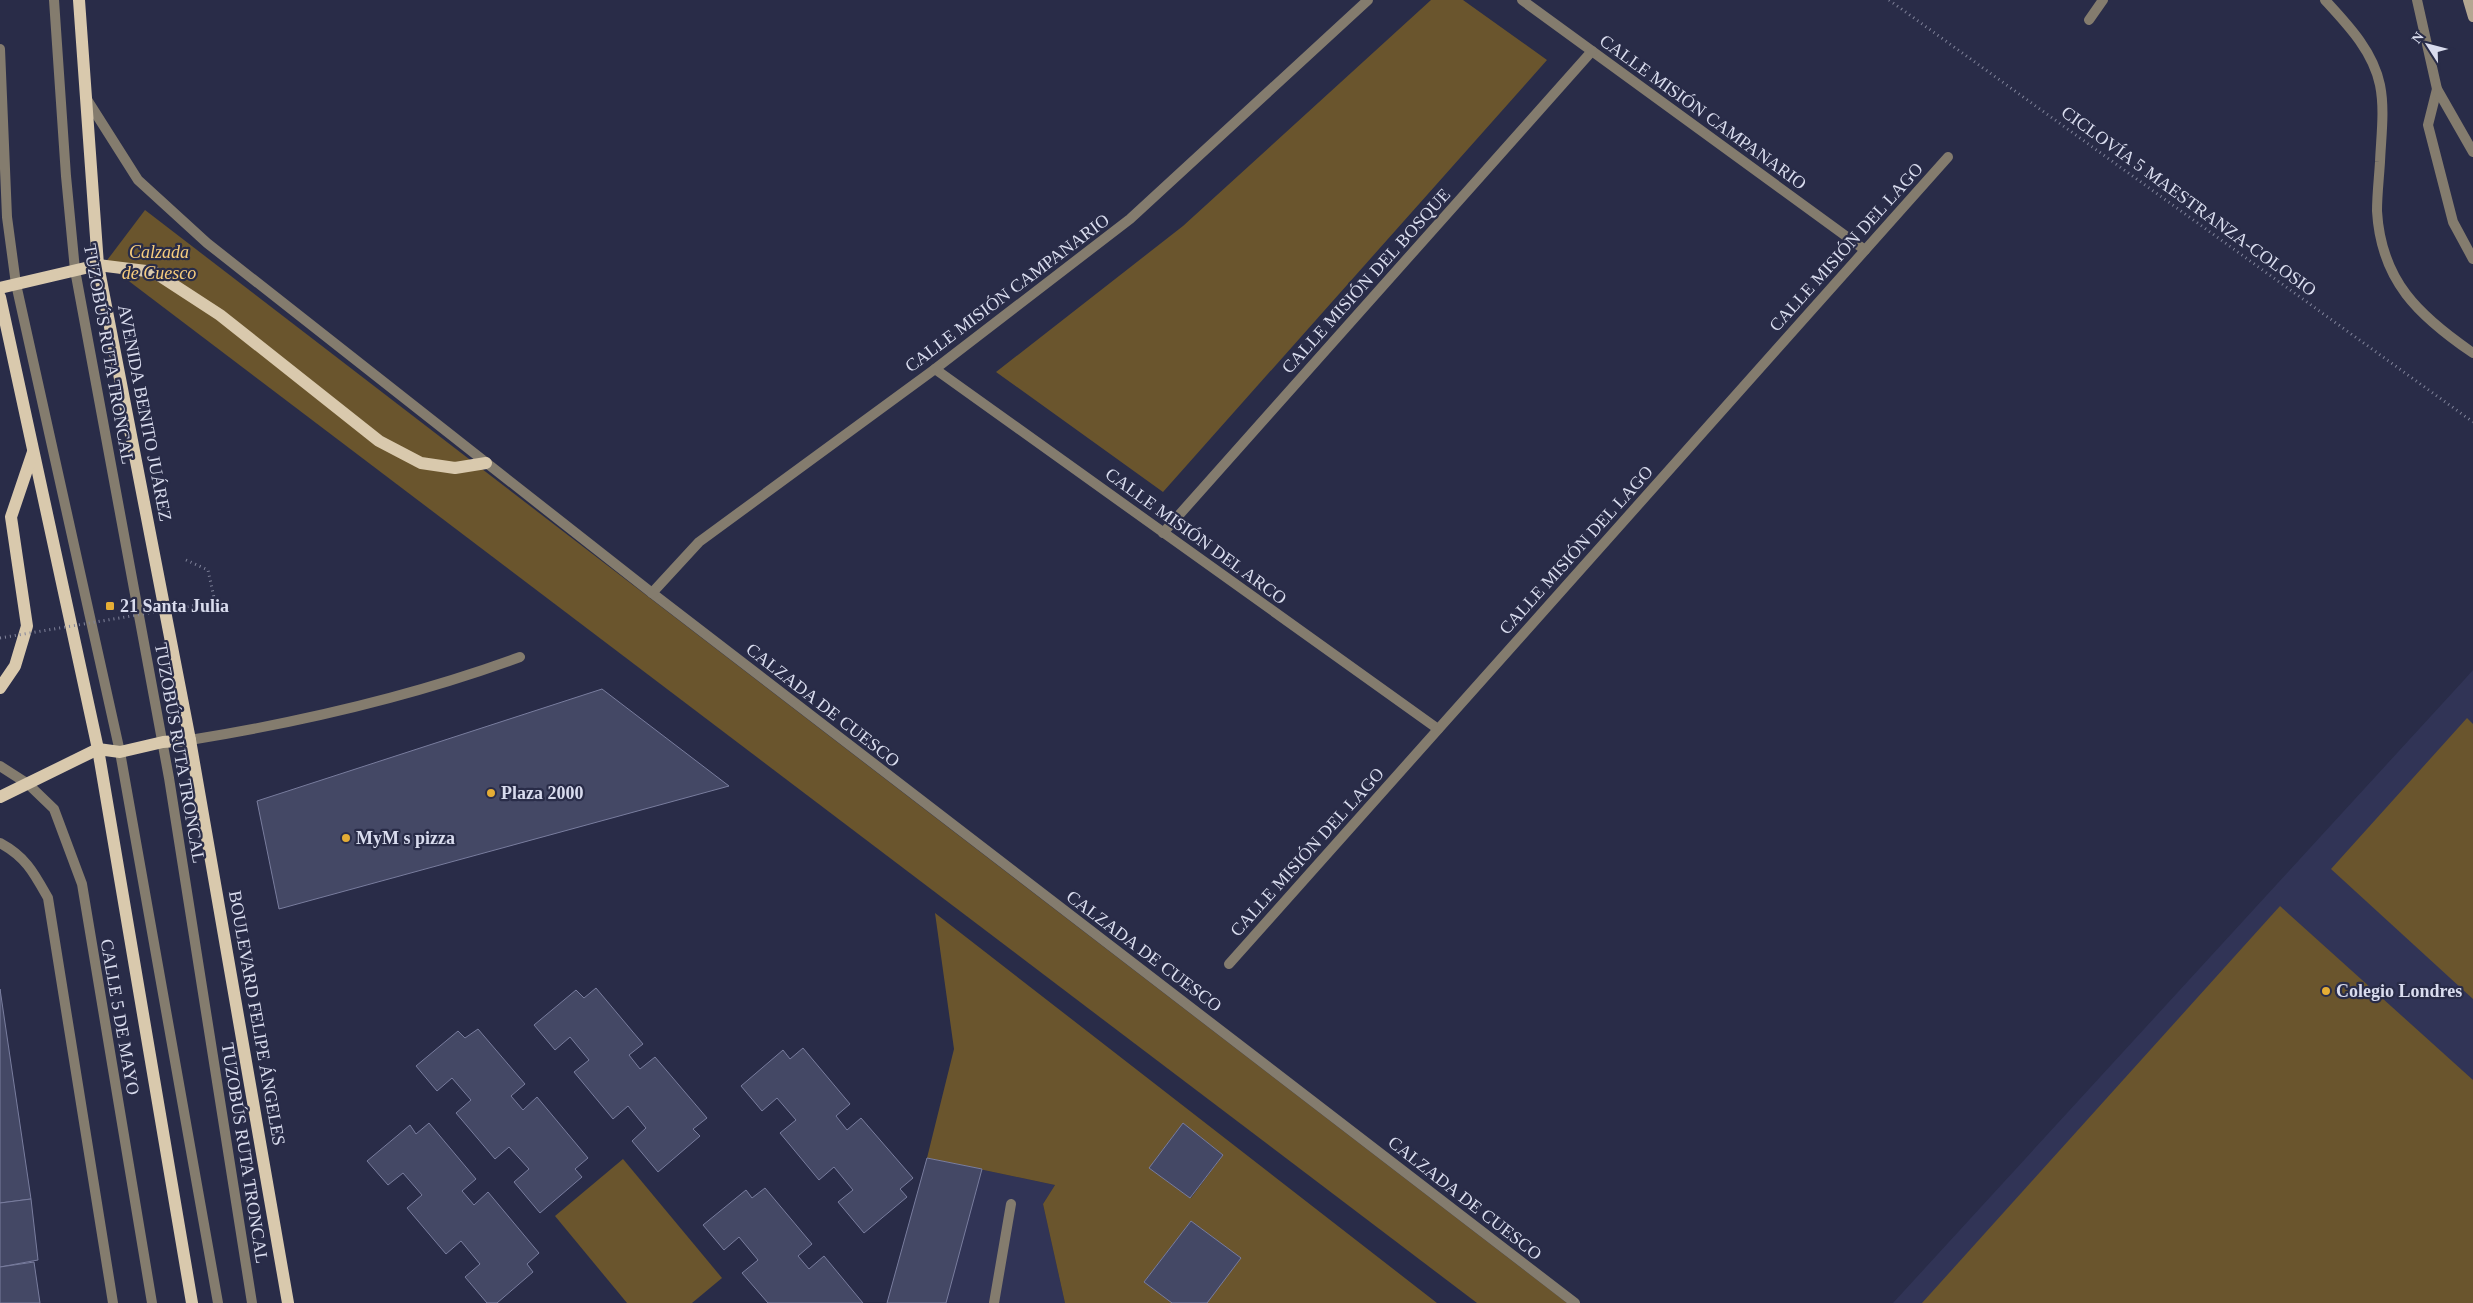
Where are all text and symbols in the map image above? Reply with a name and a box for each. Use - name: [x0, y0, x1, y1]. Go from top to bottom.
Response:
- north arrow: [2403, 20, 2453, 70]
- text: N: [2409, 29, 2427, 46]
- street label: CALLE MISIÓN CAMPANARIO: [1596, 30, 1811, 194]
- street label: CICLOVÍA 5 MAESTRANZA-COLOSIO: [2058, 101, 2321, 300]
- street label: CALLE MISIÓN DEL LAGO: [1764, 158, 1927, 335]
- street label: CALLE MISIÓN DEL BOSQUE: [1277, 184, 1454, 378]
- street label: CALLE MISIÓN CAMPANARIO: [900, 209, 1113, 376]
- street label: TUZOBÚS RUTA TRONCAL: [80, 242, 139, 466]
- park label: Calzada de Cuesco: [122, 242, 196, 283]
- street label: AVENIDA BENITO JUÁREZ: [114, 303, 177, 523]
- street label: CALLE MISIÓN DEL LAGO: [1494, 461, 1657, 638]
- street label: CALLE MISIÓN DEL ARCO: [1102, 463, 1291, 608]
- place label: 21 Santa Julia: [120, 596, 229, 616]
- marker: 21 Santa Julia: [104, 600, 116, 612]
- street label: CALZADA DE CUESCO: [742, 639, 904, 771]
- street label: TUZOBÚS RUTA TRONCAL: [151, 641, 210, 865]
- street label: CALLE MISIÓN DEL LAGO: [1225, 763, 1388, 940]
- place label: Plaza 2000: [501, 783, 584, 803]
- marker: Plaza 2000: [485, 787, 497, 799]
- place label: MyM s pizza: [356, 828, 455, 848]
- marker: MyM s pizza: [340, 832, 352, 844]
- street label: CALZADA DE CUESCO: [1063, 886, 1225, 1016]
- street label: BOULEVARD FELIPE ÁNGELES: [225, 889, 290, 1147]
- street label: CALLE 5 DE MAYO: [96, 938, 144, 1096]
- place label: Colegio Londres: [2336, 981, 2462, 1001]
- marker: Colegio Londres: [2320, 985, 2332, 997]
- street label: TUZOBÚS RUTA TRONCAL: [218, 1041, 273, 1265]
- street label: CALZADA DE CUESCO: [1384, 1132, 1546, 1264]

